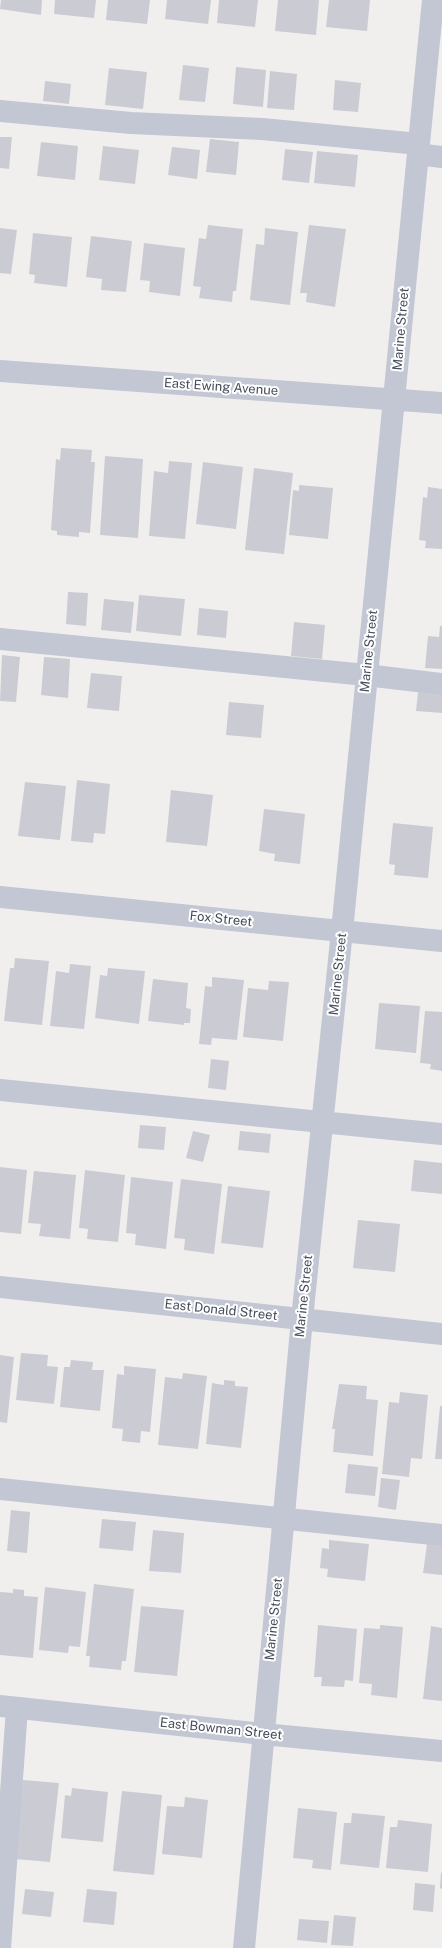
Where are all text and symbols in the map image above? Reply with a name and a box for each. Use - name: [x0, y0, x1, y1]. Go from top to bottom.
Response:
- street label: Marine Street: [390, 287, 412, 371]
- street label: East Ewing Avenue: [163, 375, 279, 399]
- street label: Marine Street: [357, 609, 381, 693]
- street label: Fox Street: [189, 908, 253, 930]
- street label: Marine Street: [326, 932, 350, 1016]
- street label: Marine Street: [292, 1254, 316, 1338]
- street label: East Donald Street: [164, 1296, 278, 1324]
- street label: Marine Street: [262, 1577, 286, 1661]
- street label: East Bowman Street: [159, 1715, 283, 1743]

